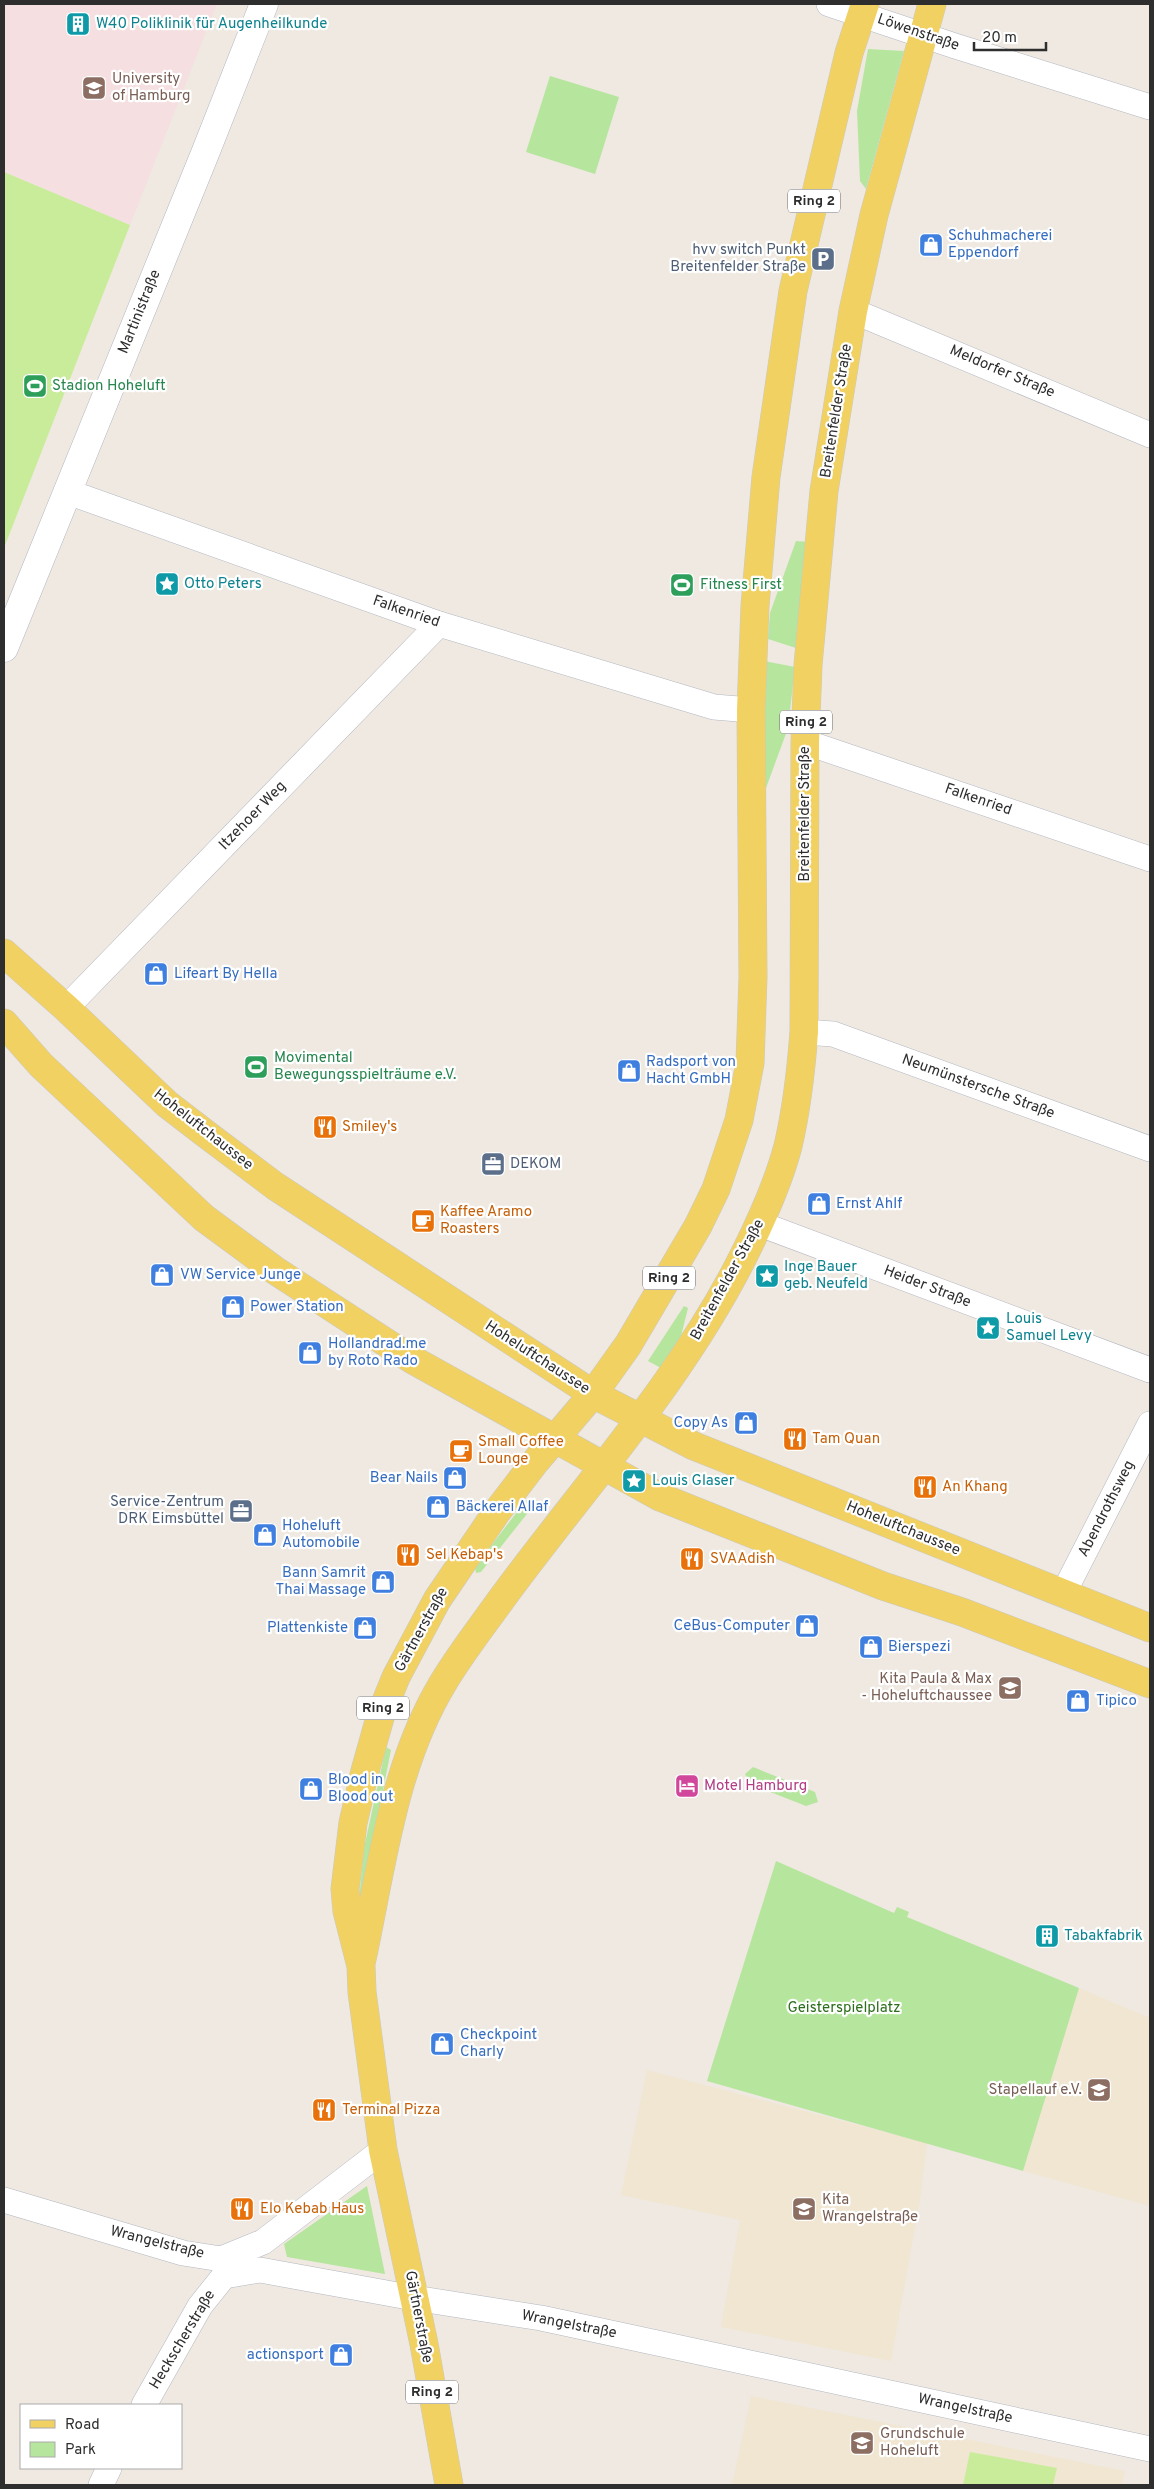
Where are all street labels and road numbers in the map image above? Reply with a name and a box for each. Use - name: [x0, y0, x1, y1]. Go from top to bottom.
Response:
- street label: Löwenstraße: [874, 10, 962, 56]
- road number: Ring 2: [788, 190, 840, 212]
- street label: Martinistraße: [115, 267, 165, 357]
- street label: Meldorfer Straße: [946, 341, 1058, 403]
- street label: Breitenfelder Straße: [817, 342, 857, 480]
- street label: Falkenried: [370, 592, 442, 632]
- road number: Ring 2: [780, 710, 832, 734]
- street label: Breitenfelder Straße: [796, 746, 815, 882]
- street label: Itzehoer Weg: [215, 777, 291, 855]
- street label: Falkenried: [942, 780, 1014, 820]
- street label: Neumünstersche Straße: [899, 1050, 1057, 1124]
- street label: Hoheluftchaussee: [149, 1085, 257, 1175]
- street label: Breitenfelder Straße: [687, 1216, 769, 1344]
- street label: Heider Straße: [881, 1262, 973, 1312]
- road number: Ring 2: [643, 1266, 695, 1290]
- street label: Hoheluftchaussee: [481, 1317, 593, 1399]
- street label: Abendrothsweg: [1074, 1457, 1140, 1561]
- street label: Hoheluftchaussee: [843, 1497, 963, 1561]
- street label: Gärtnerstraße: [391, 1584, 453, 1676]
- road number: Ring 2: [357, 1696, 409, 1720]
- street label: Wrangelstraße: [108, 2222, 206, 2264]
- street label: Gärtnerstraße: [400, 2269, 436, 2365]
- street label: Heckscherstraße: [146, 2287, 220, 2393]
- street label: Wrangelstraße: [520, 2306, 618, 2344]
- road number: Ring 2: [406, 2380, 458, 2404]
- street label: Wrangelstraße: [916, 2390, 1014, 2428]

